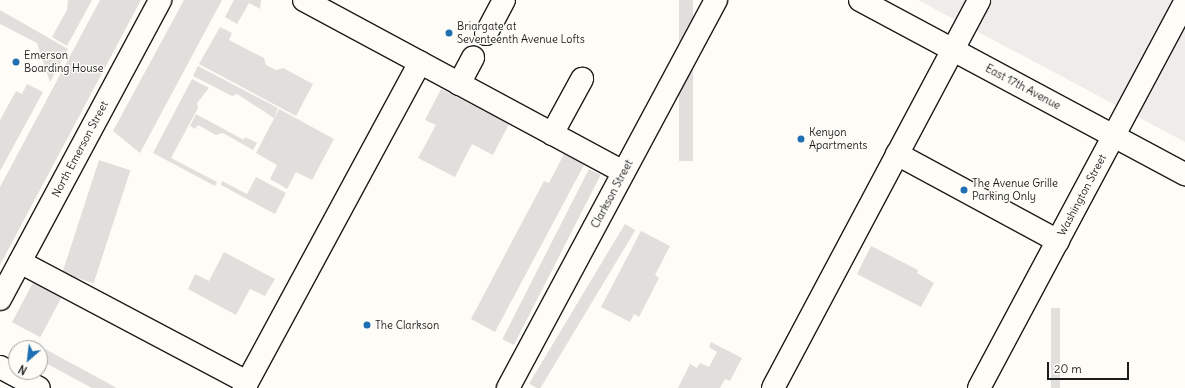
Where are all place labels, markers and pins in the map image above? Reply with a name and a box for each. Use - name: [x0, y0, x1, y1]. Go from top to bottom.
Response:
- place label: Briargate at Seventeenth Avenue Lofts: [457, 20, 585, 46]
- marker: Briargate at Seventeenth Avenue Lofts: [444, 28, 454, 38]
- place label: Emerson Boarding House: [24, 49, 104, 75]
- marker: Emerson Boarding House: [11, 57, 21, 67]
- place label: Kenyon Apartments: [809, 126, 867, 152]
- marker: Kenyon Apartments: [796, 134, 806, 144]
- place label: The Avenue Grille Parking Only: [972, 177, 1058, 203]
- marker: The Avenue Grille Parking Only: [959, 185, 969, 195]
- place label: The Clarkson: [375, 318, 439, 332]
- marker: The Clarkson: [362, 320, 372, 330]

